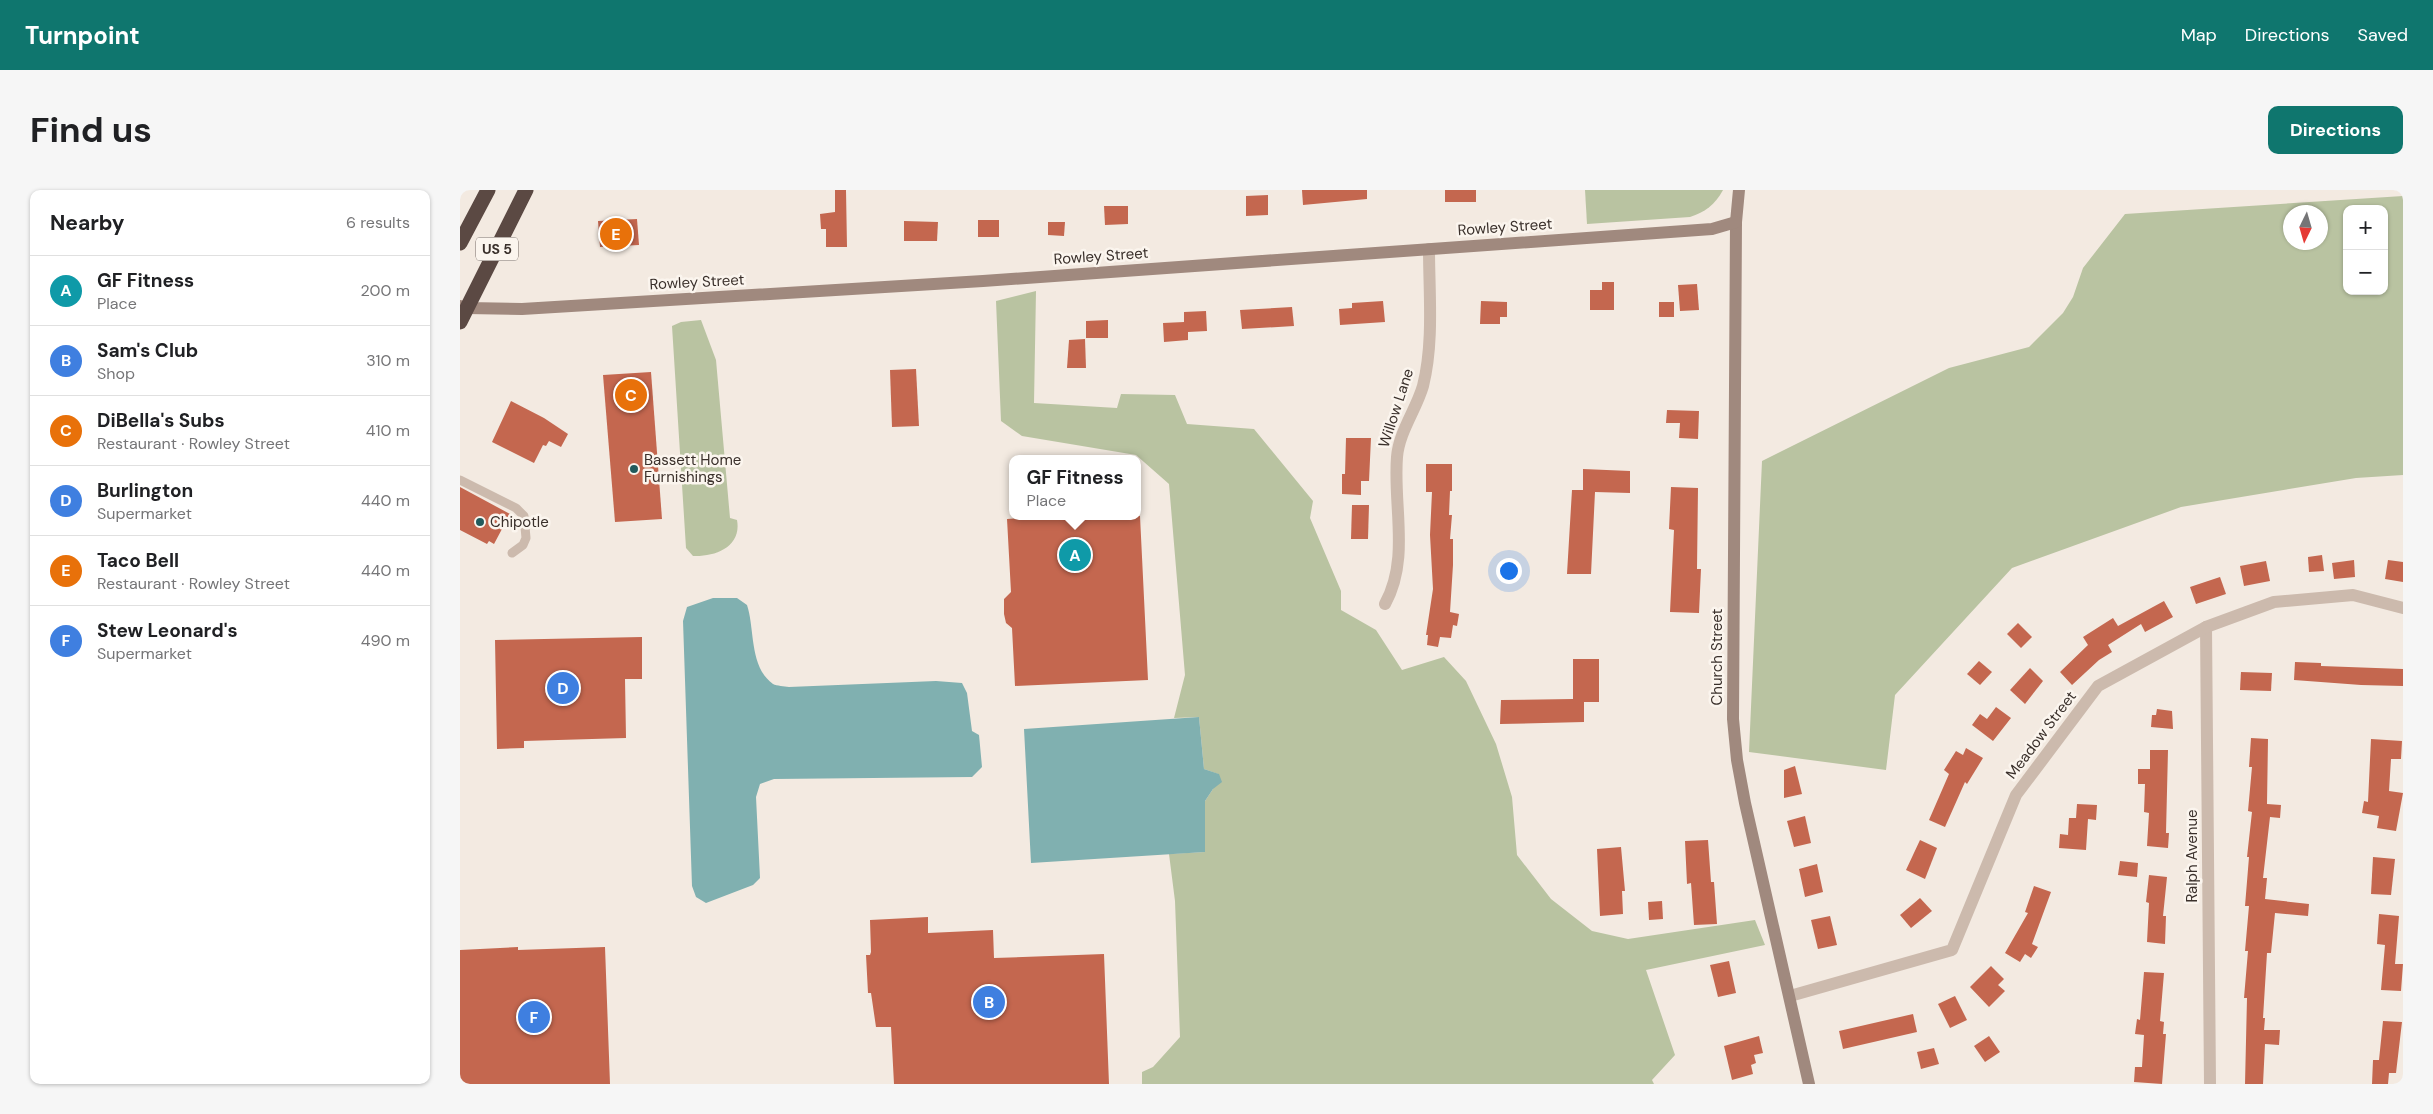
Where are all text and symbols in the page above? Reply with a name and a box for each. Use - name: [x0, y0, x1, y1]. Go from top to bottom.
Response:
- text: Turnpoint: [25, 20, 140, 51]
- text: Map: [2181, 23, 2217, 47]
- text: Directions: [2245, 23, 2330, 47]
- text: Saved: [2358, 23, 2408, 47]
- button: Directions: [2268, 106, 2403, 154]
- text: Find us: [30, 107, 152, 153]
- north arrow: [2283, 205, 2328, 250]
- map controls: [2343, 205, 2388, 295]
- button: +: [2343, 205, 2388, 250]
- text: Nearby: [50, 209, 124, 237]
- text: 6 results: [346, 212, 410, 233]
- street label: Rowley Street: [1457, 214, 1553, 240]
- pin: E: [600, 215, 632, 253]
- road number: US 5: [476, 238, 518, 260]
- street label: Rowley Street: [1053, 243, 1149, 269]
- button: −: [2343, 250, 2388, 295]
- text: GF Fitness: [97, 268, 194, 293]
- street label: Rowley Street: [649, 270, 745, 294]
- text: A: [60, 280, 72, 301]
- text: 200 m: [361, 280, 410, 301]
- text: Place: [97, 293, 137, 314]
- text: Sam's Club: [97, 338, 198, 363]
- text: B: [61, 350, 71, 371]
- text: 310 m: [366, 350, 410, 371]
- text: Shop: [97, 363, 135, 384]
- street label: Willow Lane: [1374, 366, 1418, 450]
- pin: C: [615, 376, 647, 414]
- text: DiBella's Subs: [97, 408, 225, 433]
- text: C: [60, 420, 72, 441]
- text: 410 m: [366, 420, 410, 441]
- text: Restaurant · Rowley Street: [97, 433, 290, 454]
- place label: Bassett Home Furnishings: [644, 450, 741, 487]
- popup: [1009, 455, 1141, 520]
- marker: Bassett Home Furnishings: [628, 463, 640, 475]
- text: GF Fitness: [1026, 465, 1124, 490]
- text: Burlington: [97, 478, 193, 503]
- text: D: [60, 490, 72, 511]
- text: 440 m: [361, 490, 410, 511]
- text: Place: [1026, 490, 1066, 511]
- text: Supermarket: [97, 503, 192, 524]
- place label: Chipotle: [490, 512, 549, 532]
- marker: Chipotle: [474, 516, 486, 528]
- pin: A: [1059, 536, 1091, 574]
- text: Taco Bell: [97, 548, 179, 573]
- your location: [1496, 558, 1522, 584]
- text: E: [61, 560, 71, 581]
- text: 440 m: [361, 560, 410, 581]
- text: Restaurant · Rowley Street: [97, 573, 290, 594]
- street label: Church Street: [1707, 608, 1727, 705]
- text: Stew Leonard's: [97, 618, 238, 643]
- text: F: [62, 630, 70, 651]
- text: 490 m: [361, 630, 410, 651]
- text: Supermarket: [97, 643, 192, 664]
- pin: D: [547, 669, 579, 707]
- street label: Meadow Street: [2001, 687, 2081, 783]
- street label: Ralph Avenue: [2182, 809, 2202, 903]
- pin: B: [973, 983, 1005, 1021]
- pin: F: [518, 998, 550, 1036]

